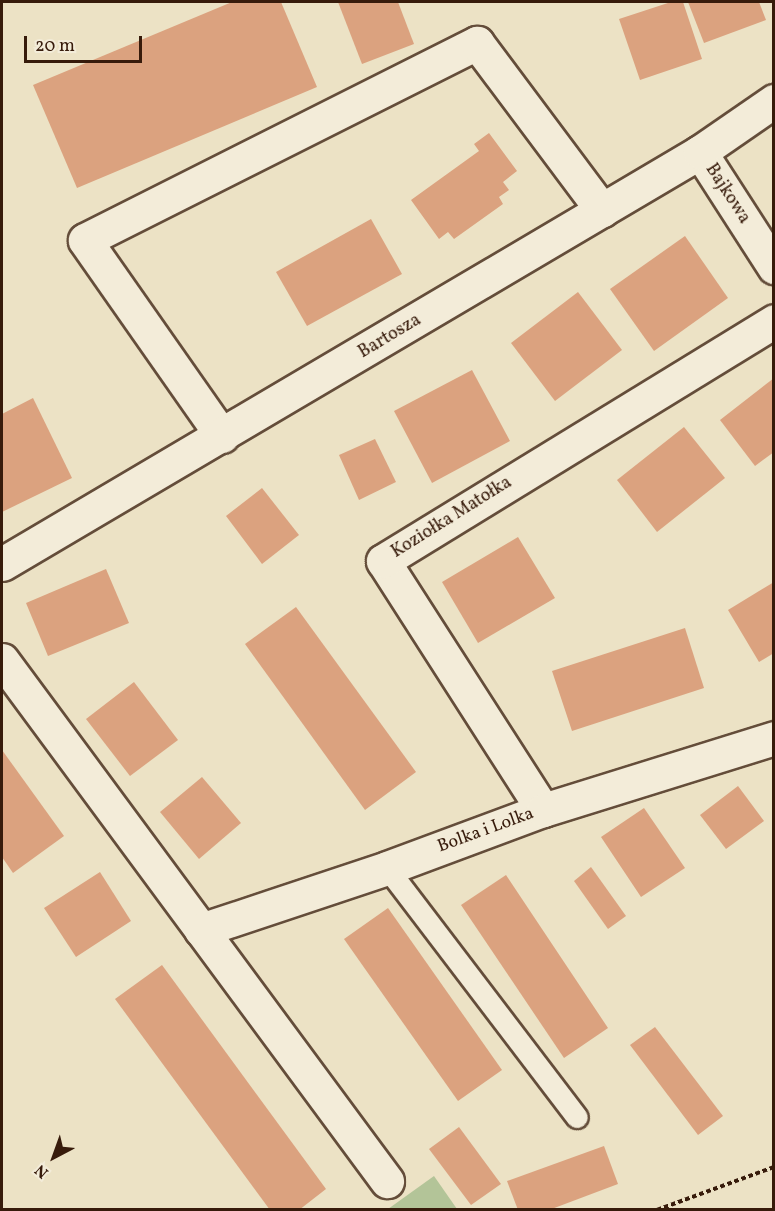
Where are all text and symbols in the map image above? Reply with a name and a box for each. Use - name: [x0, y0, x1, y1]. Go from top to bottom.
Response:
- scale bar: [27, 24, 146, 62]
- text: 20 m: [35, 34, 75, 59]
- street label: Bajkowa: [700, 160, 754, 228]
- street label: Bartosza: [355, 310, 425, 364]
- street label: Koziołka Matołka: [388, 472, 516, 564]
- street label: Bolka i Lolka: [435, 804, 537, 858]
- north arrow: [24, 1127, 84, 1187]
- text: N: [31, 1158, 54, 1183]

